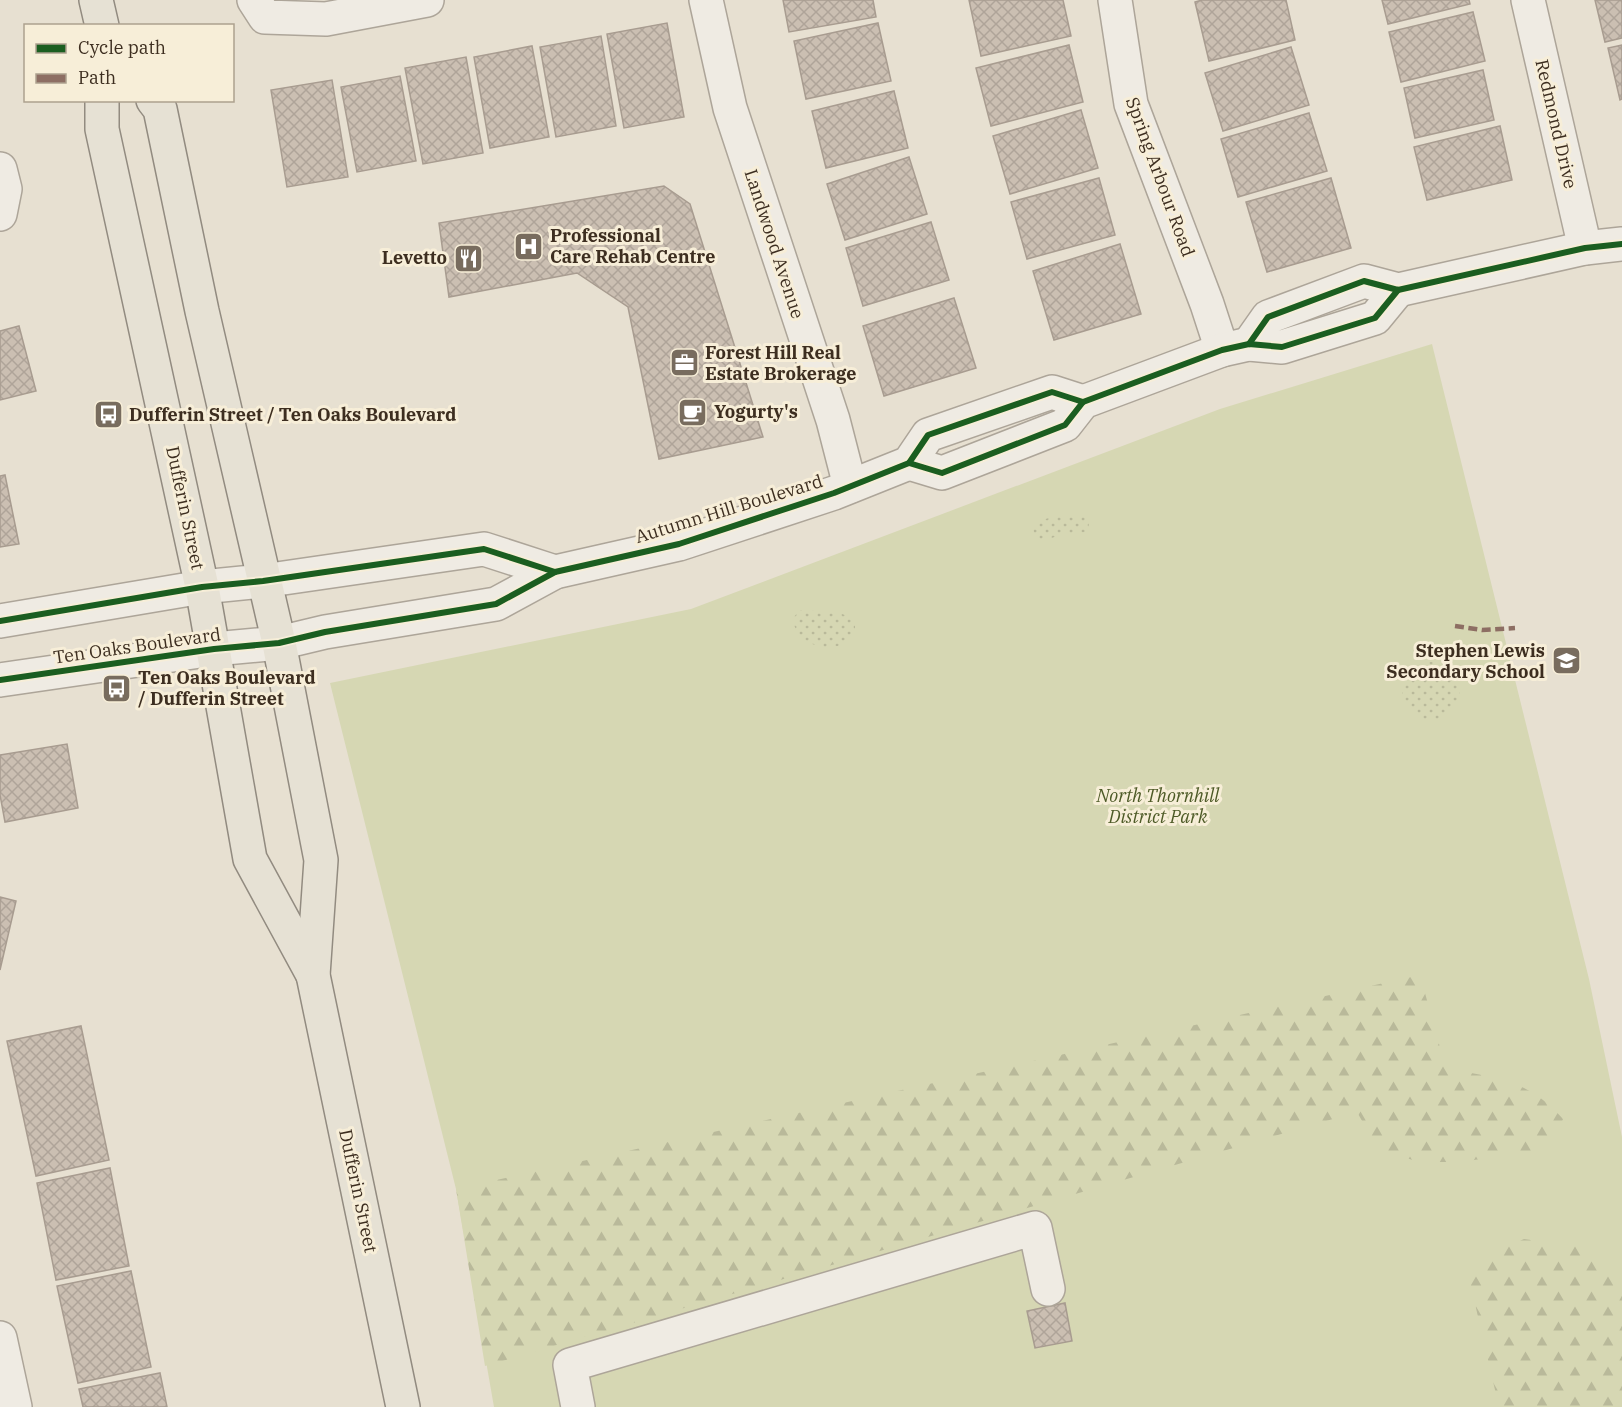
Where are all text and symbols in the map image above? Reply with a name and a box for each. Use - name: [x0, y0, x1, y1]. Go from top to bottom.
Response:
- legend: [24, 24, 234, 102]
- text: Cycle path: [78, 36, 166, 59]
- street label: Redmond Drive: [1530, 57, 1583, 191]
- text: Path: [78, 66, 116, 89]
- street label: Spring Arbour Road: [1121, 94, 1200, 260]
- street label: Landwood Avenue: [739, 166, 809, 322]
- place label: Professional Care Rehab Centre: [550, 224, 715, 268]
- hospital icon: Professional Care Rehab Centre: [513, 230, 545, 262]
- restaurant icon: Levetto: [452, 242, 484, 274]
- place label: Levetto: [382, 246, 447, 269]
- place label: Forest Hill Real Estate Brokerage: [705, 341, 856, 385]
- office icon: Forest Hill Real Estate Brokerage: [668, 347, 700, 379]
- cafe icon: Yogurty's: [677, 396, 709, 428]
- bus stop icon: Dufferin Street / Ten Oaks Boulevard: [92, 399, 124, 431]
- place label: Yogurty's: [714, 400, 798, 423]
- place label: Dufferin Street / Ten Oaks Boulevard: [129, 403, 456, 426]
- street label: Dufferin Street: [161, 444, 210, 572]
- street label: Autumn Hill Boulevard: [632, 469, 825, 548]
- street label: Ten Oaks Boulevard: [52, 622, 222, 669]
- place label: Stephen Lewis Secondary School: [1386, 639, 1545, 683]
- school or university icon: Stephen Lewis Secondary School: [1550, 645, 1582, 677]
- place label: Ten Oaks Boulevard / Dufferin Street: [138, 666, 316, 710]
- bus stop icon: Ten Oaks Boulevard / Dufferin Street: [101, 672, 133, 704]
- park label: North Thornhill District Park: [1096, 784, 1220, 828]
- street label: Dufferin Street: [334, 1127, 383, 1255]

